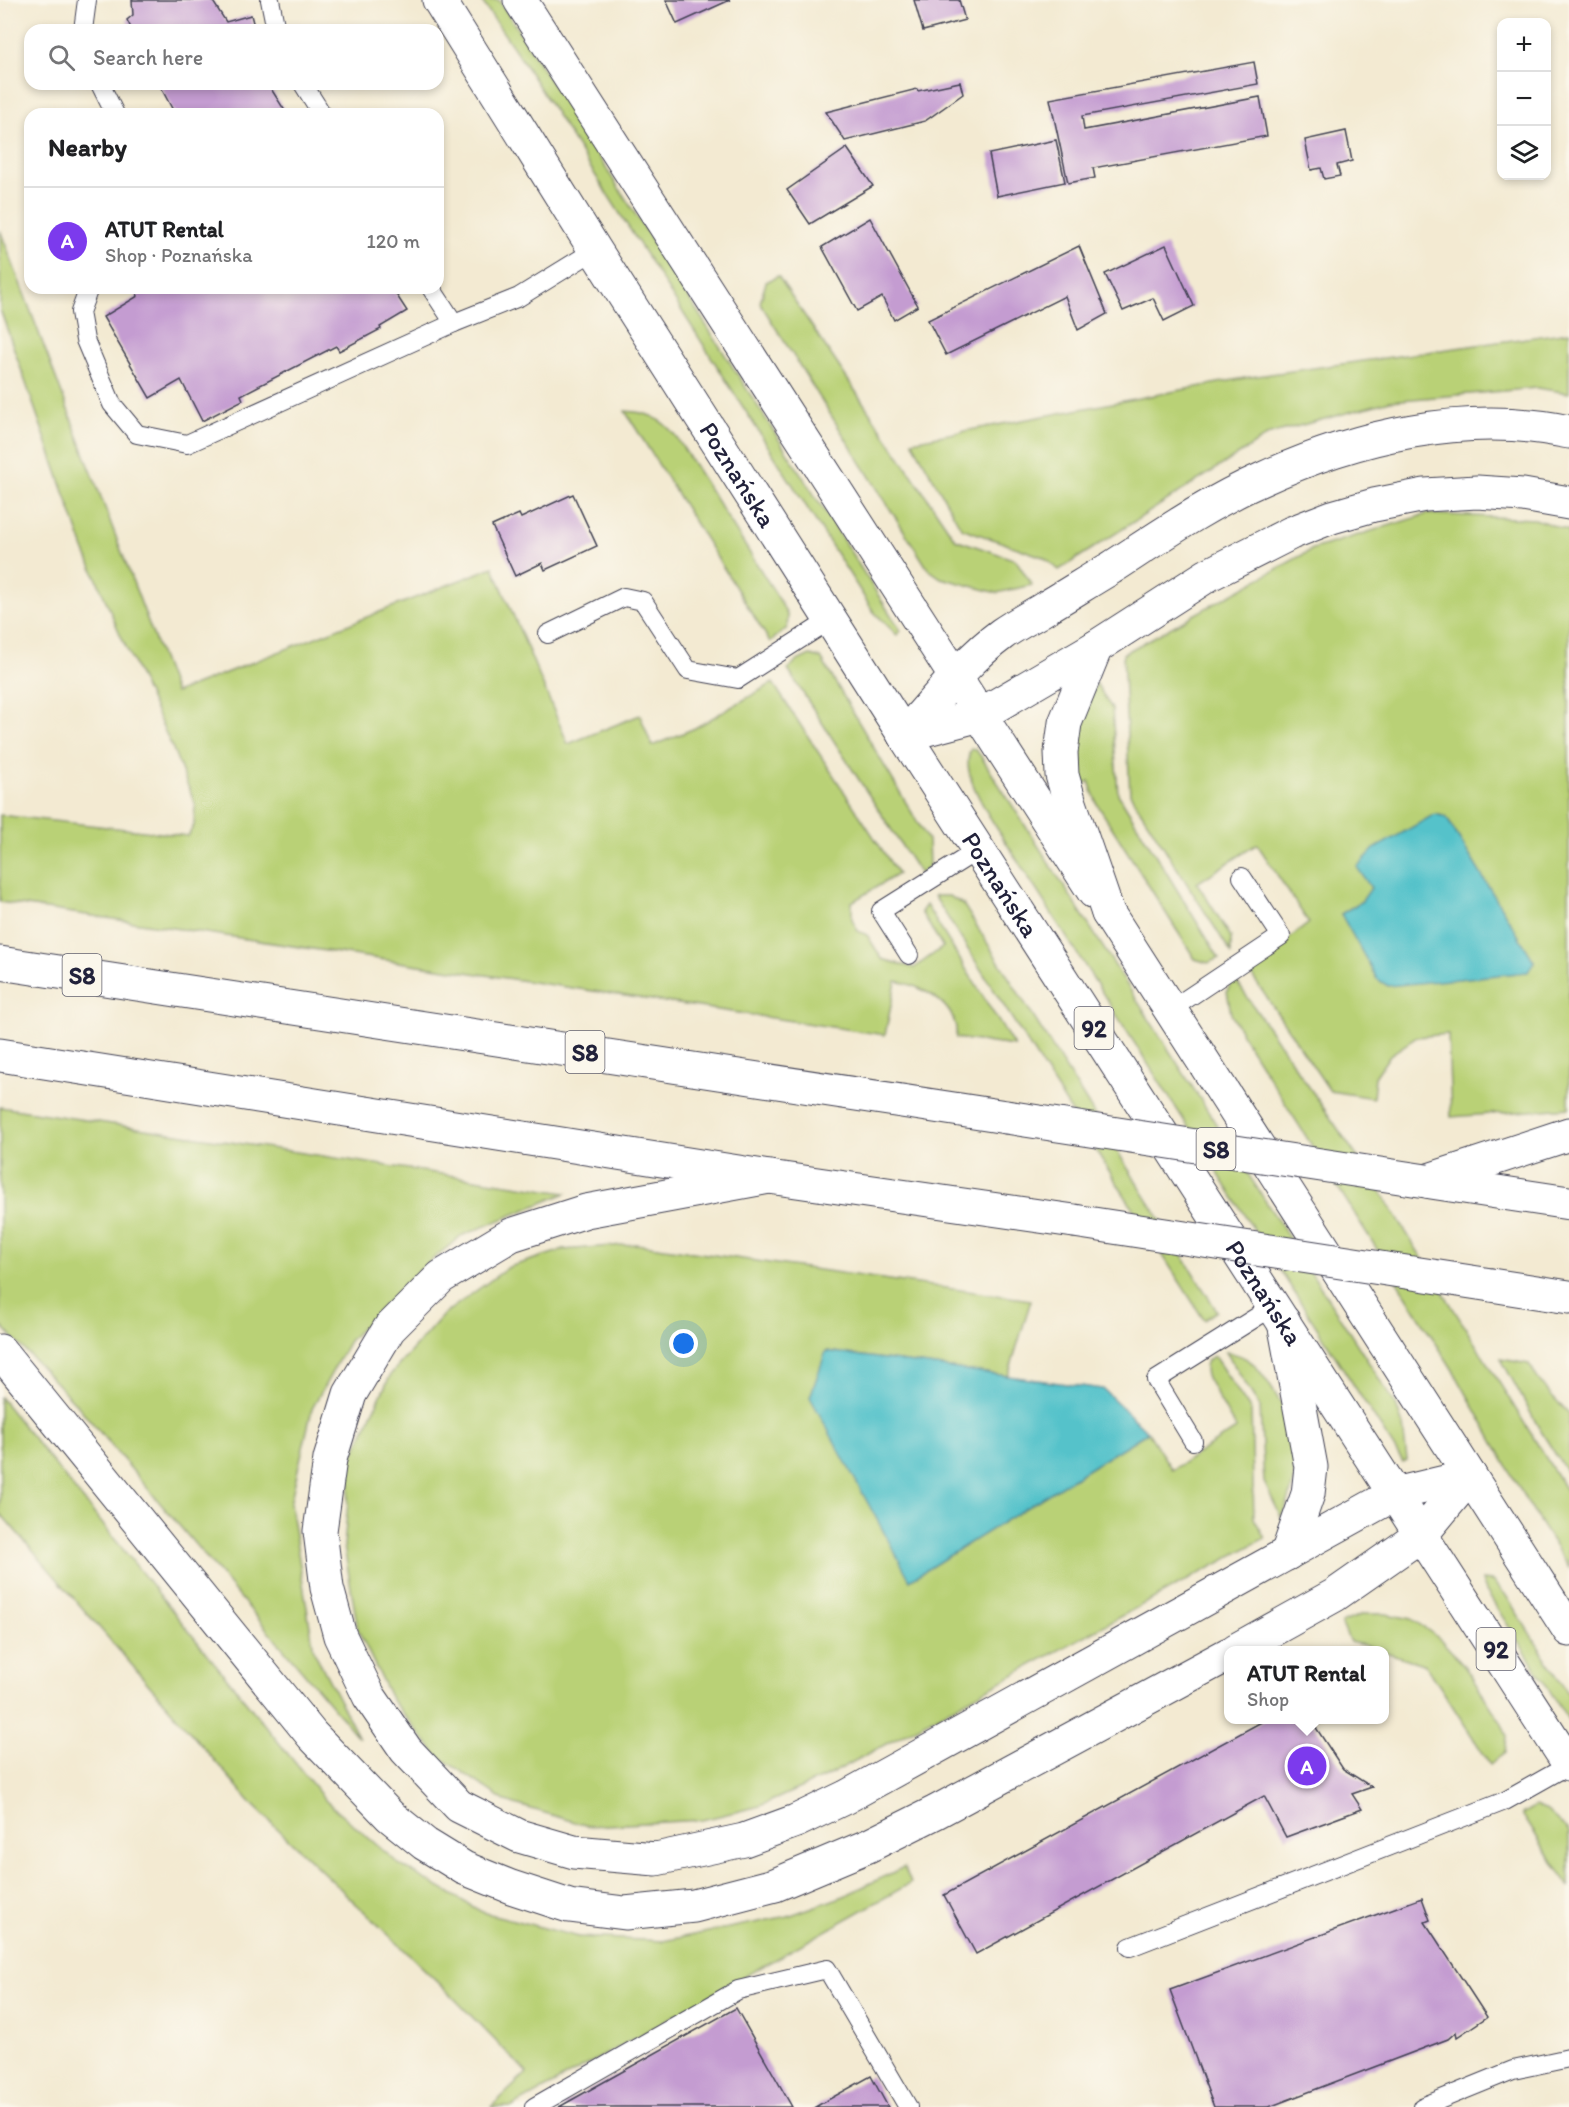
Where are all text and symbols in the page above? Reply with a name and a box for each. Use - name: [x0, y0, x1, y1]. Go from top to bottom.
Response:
- map controls: [1497, 18, 1551, 180]
- button: +: [1497, 18, 1551, 72]
- search box: [24, 24, 444, 90]
- icon: search: [45, 41, 78, 74]
- text: Search here: [93, 44, 203, 71]
- button: −: [1497, 72, 1551, 126]
- button: layers: [1497, 126, 1551, 180]
- text: Nearby: [48, 131, 127, 163]
- text: ATUT Rental: [105, 216, 224, 243]
- text: A: [61, 229, 74, 253]
- text: 120 m: [367, 229, 420, 253]
- text: Shop · Poznańska: [105, 243, 253, 267]
- street label: Poznańska: [693, 416, 784, 534]
- street label: Poznańska: [955, 826, 1047, 944]
- road number: S8: [62, 954, 101, 996]
- road number: 92: [1074, 1007, 1114, 1049]
- road number: S8: [566, 1031, 604, 1073]
- road number: S8: [1196, 1128, 1236, 1170]
- street label: Poznańska: [1219, 1234, 1310, 1352]
- your location: [669, 1329, 698, 1358]
- road number: 92: [1476, 1628, 1516, 1670]
- popup: [1224, 1646, 1389, 1724]
- text: ATUT Rental: [1247, 1660, 1366, 1687]
- text: Shop: [1247, 1687, 1289, 1711]
- pin: A: [1288, 1744, 1326, 1788]

